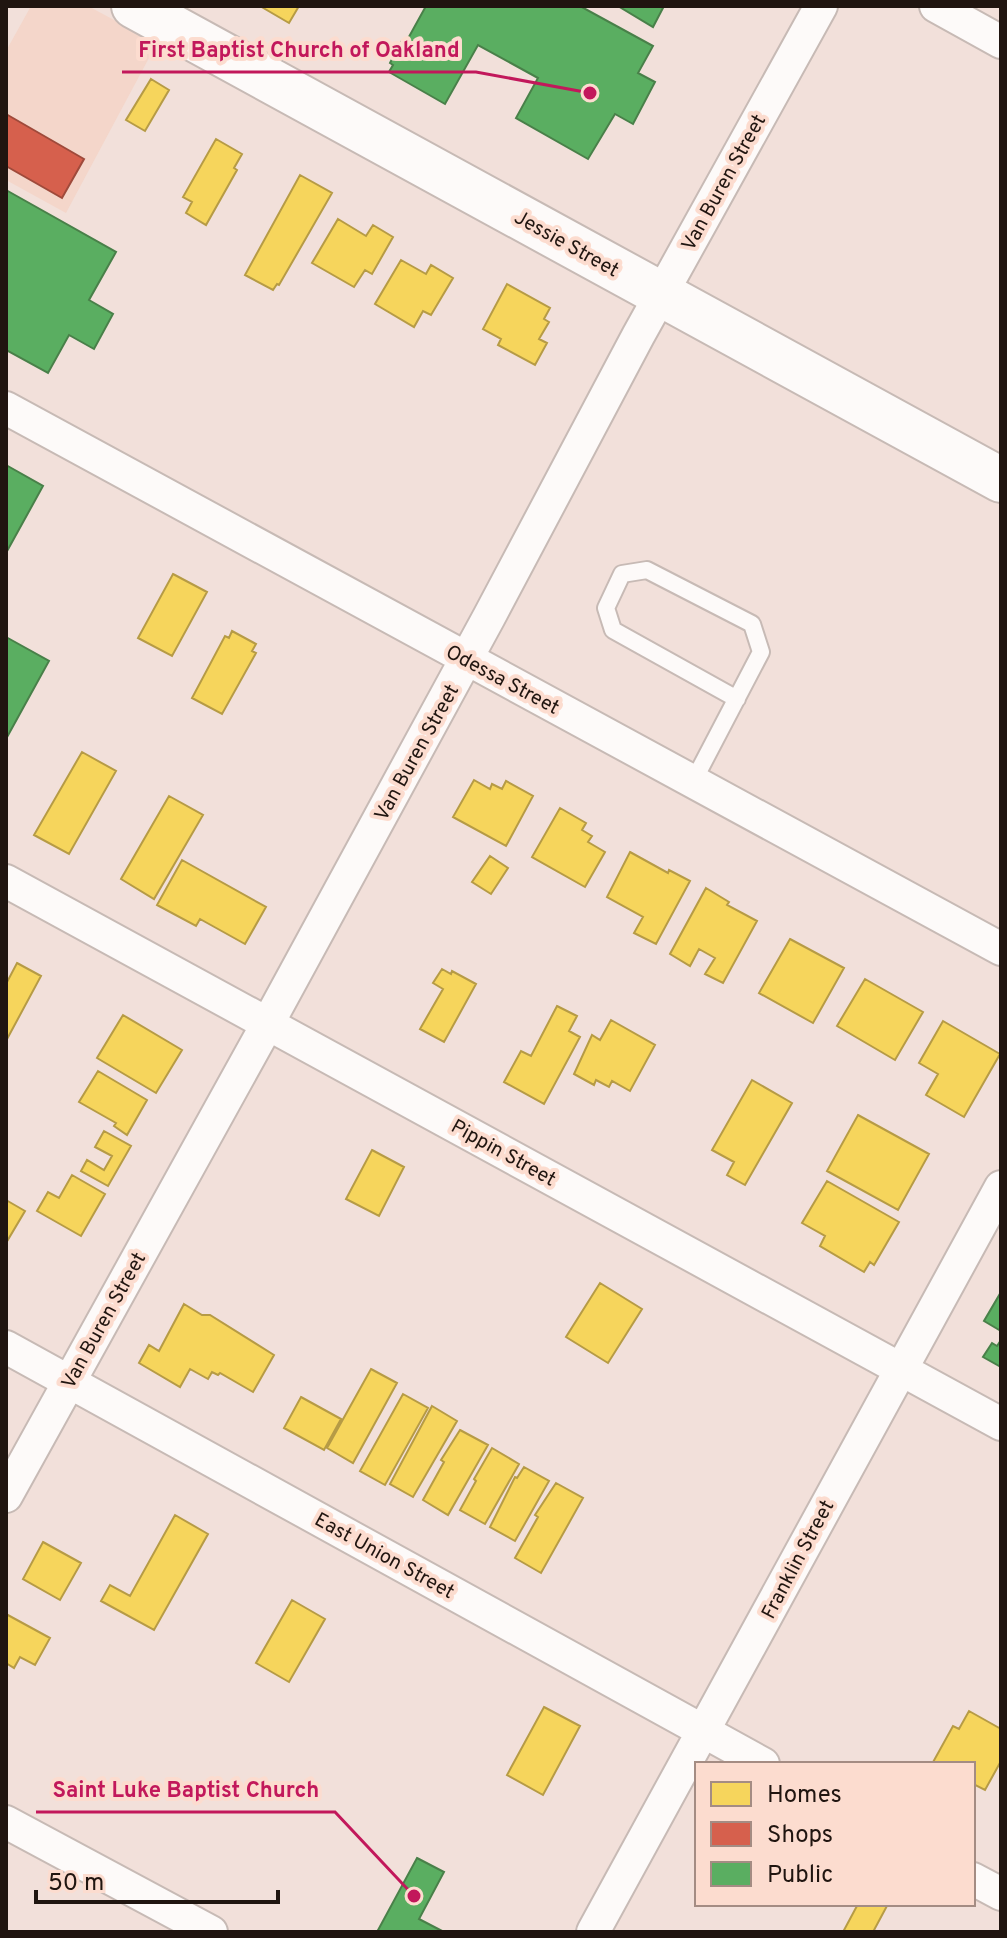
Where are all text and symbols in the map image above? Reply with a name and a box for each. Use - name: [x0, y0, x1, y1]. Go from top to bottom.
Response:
- callout: First Baptist Church of Oakland: [122, 26, 476, 72]
- text: First Baptist Church of Oakland: [138, 38, 460, 65]
- street label: Van Buren Street: [676, 110, 773, 256]
- street label: Jessie Street: [509, 205, 623, 284]
- street label: Odessa Street: [441, 640, 563, 722]
- street label: Van Buren Street: [369, 680, 466, 826]
- street label: Pippin Street: [446, 1114, 560, 1193]
- street label: Van Buren Street: [56, 1248, 153, 1394]
- street label: Franklin Street: [757, 1496, 841, 1624]
- street label: East Union Street: [309, 1508, 459, 1606]
- legend: [695, 1762, 975, 1906]
- callout: Saint Luke Baptist Church: [36, 1766, 335, 1812]
- text: Saint Luke Baptist Church: [53, 1778, 319, 1805]
- text: Homes: [767, 1781, 842, 1811]
- text: Shops: [767, 1821, 833, 1851]
- scale bar: [36, 1854, 278, 1904]
- text: Public: [767, 1861, 833, 1891]
- text: 50 m: [48, 1869, 104, 1899]

